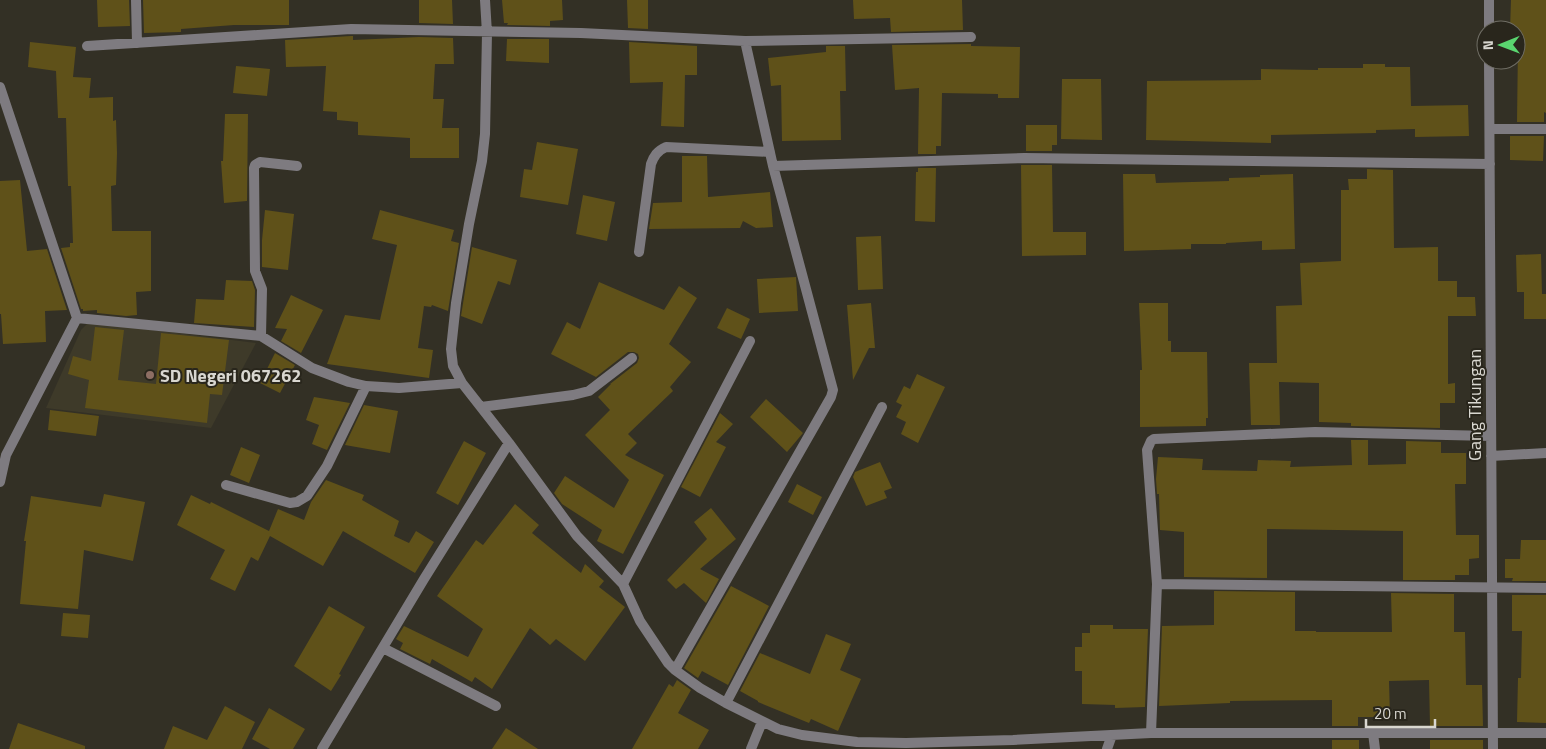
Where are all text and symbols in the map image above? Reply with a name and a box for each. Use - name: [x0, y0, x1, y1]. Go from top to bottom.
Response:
- north arrow: [1476, 20, 1526, 70]
- text: N: [1477, 40, 1498, 50]
- street label: Gang Tikungan: [1461, 349, 1488, 461]
- place label: SD Negeri 067262: [160, 362, 301, 389]
- marker: SD Negeri 067262: [144, 369, 156, 381]
- scale bar: [1366, 696, 1435, 728]
- text: 20 m: [1374, 702, 1407, 725]

